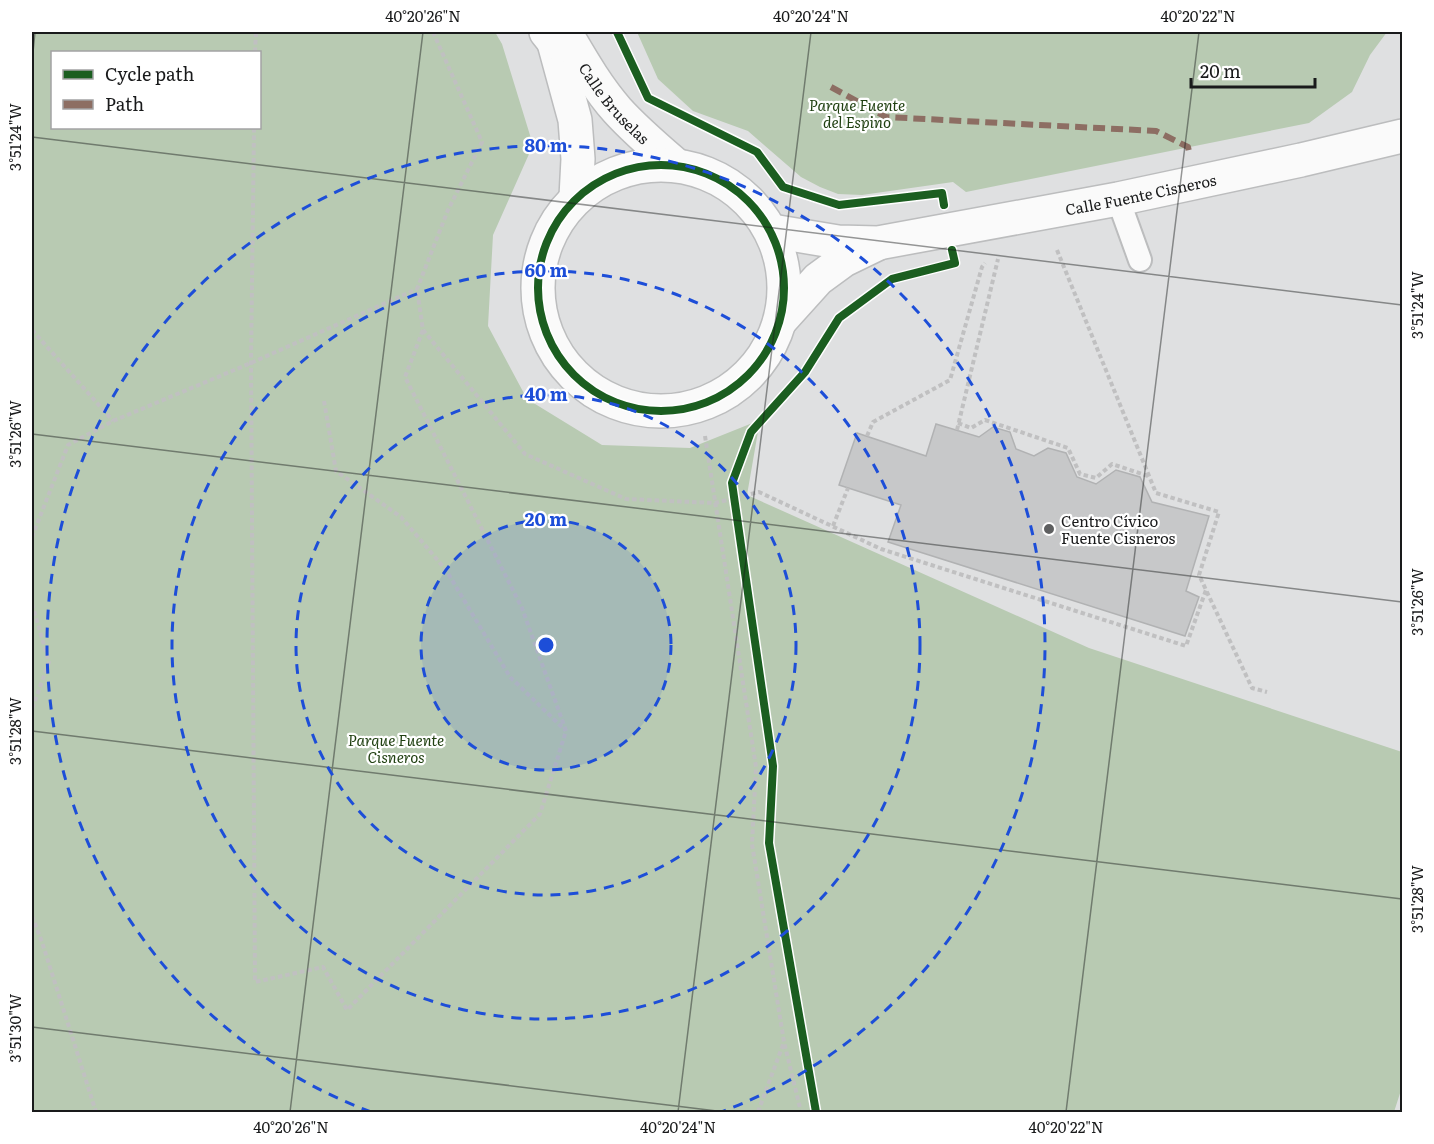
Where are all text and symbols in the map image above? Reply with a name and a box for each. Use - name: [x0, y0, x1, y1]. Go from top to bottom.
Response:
- text: 40°20'26"N: [385, 4, 461, 27]
- text: 40°20'24"N: [773, 4, 849, 27]
- text: 40°20'22"N: [1160, 4, 1236, 27]
- legend: [51, 51, 261, 129]
- scale bar: [1191, 51, 1316, 89]
- text: 20 m: [1200, 57, 1241, 84]
- street label: Calle Bruselas: [574, 58, 655, 149]
- text: Cycle path: [105, 60, 194, 87]
- text: Path: [105, 90, 144, 117]
- park label: Parque Fuente del Espino: [809, 93, 905, 133]
- text: 3°51'24"W: [3, 102, 26, 171]
- text: 80 m: [524, 131, 568, 158]
- street label: Calle Fuente Cisneros: [1063, 167, 1218, 220]
- text: 60 m: [524, 256, 568, 283]
- text: 3°51'24"W: [1405, 270, 1428, 339]
- text: 40 m: [524, 380, 568, 407]
- text: 3°51'26"W: [3, 400, 26, 468]
- text: 20 m: [525, 505, 567, 532]
- place label: Centro Cívico Fuente Cisneros: [1061, 509, 1176, 549]
- marker: Centro Cívico Fuente Cisneros: [1042, 522, 1056, 536]
- text: 3°51'26"W: [1405, 568, 1428, 636]
- centre of rings: [536, 635, 556, 655]
- text: 3°51'28"W: [3, 696, 26, 765]
- park label: Parque Fuente Cisneros: [348, 728, 444, 768]
- text: 3°51'28"W: [1405, 864, 1428, 933]
- text: 3°51'30"W: [3, 993, 26, 1062]
- text: 40°20'26"N: [253, 1115, 329, 1138]
- text: 40°20'24"N: [640, 1115, 716, 1138]
- text: 40°20'22"N: [1028, 1115, 1104, 1138]

